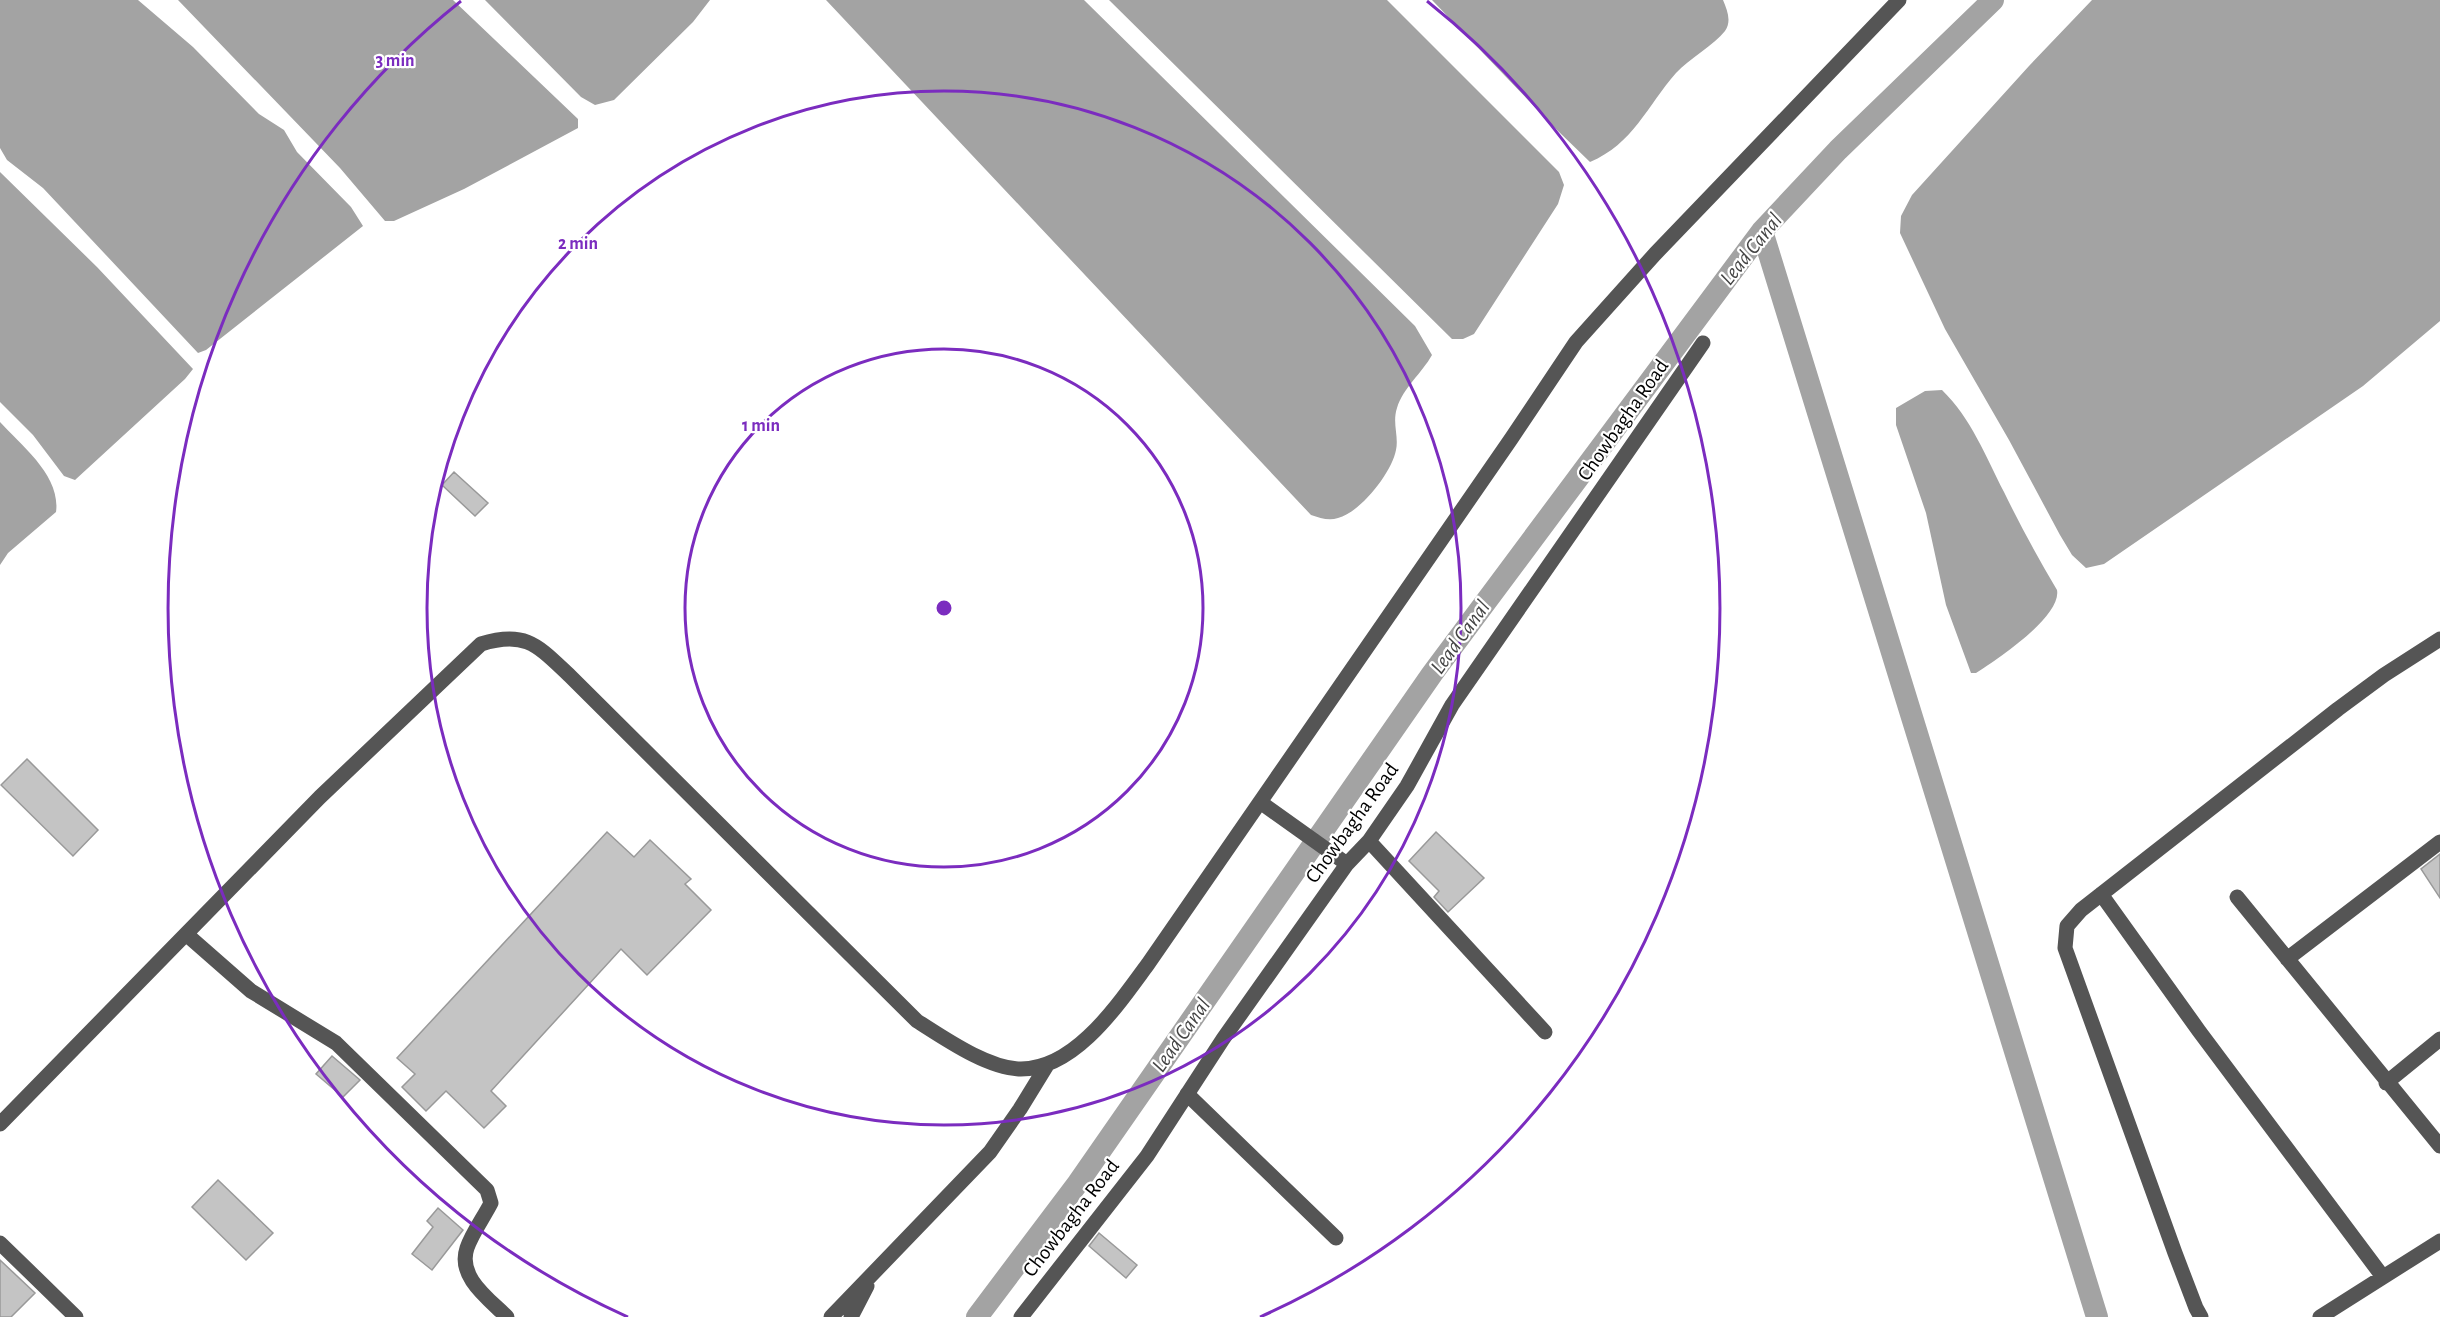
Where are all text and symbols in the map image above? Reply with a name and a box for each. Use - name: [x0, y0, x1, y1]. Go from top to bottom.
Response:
- text: 3 min: [375, 52, 415, 70]
- water label: Lead Canal: [1716, 209, 1786, 289]
- text: 2 min: [558, 235, 598, 253]
- street label: Chowbagha Road: [1574, 355, 1673, 484]
- text: 1 min: [742, 417, 780, 435]
- water label: Lead Canal: [1426, 596, 1494, 678]
- centre of rings: [934, 598, 954, 618]
- street label: Chowbagha Road: [1302, 759, 1402, 887]
- water label: Lead Canal: [1148, 994, 1214, 1076]
- street label: Chowbagha Road: [1019, 1155, 1123, 1281]

